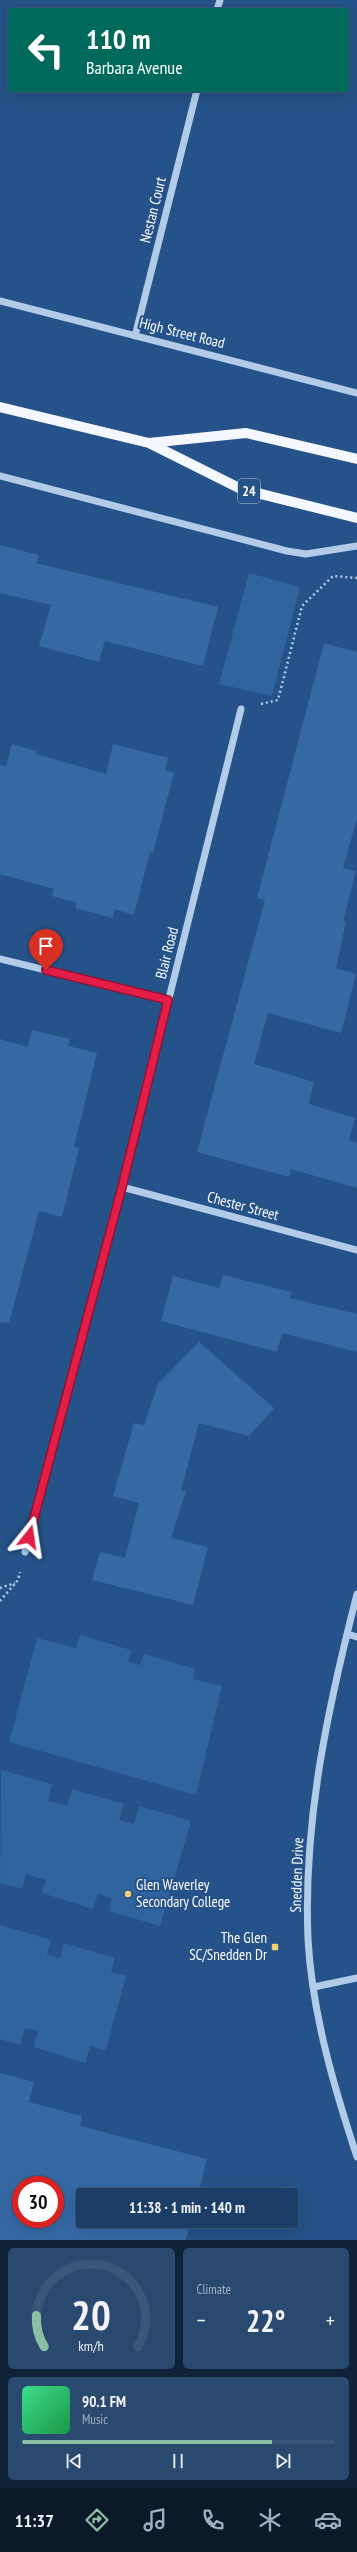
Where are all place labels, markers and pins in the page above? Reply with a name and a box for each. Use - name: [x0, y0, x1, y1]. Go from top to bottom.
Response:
- pin: [29, 929, 63, 970]
- place label: Glen Waverley Secondary College: [136, 1875, 230, 1911]
- marker: Glen Waverley Secondary College: [123, 1889, 133, 1899]
- place label: The Glen SC/Snedden Dr: [189, 1928, 268, 1964]
- marker: The Glen SC/Snedden Dr: [270, 1942, 280, 1952]

